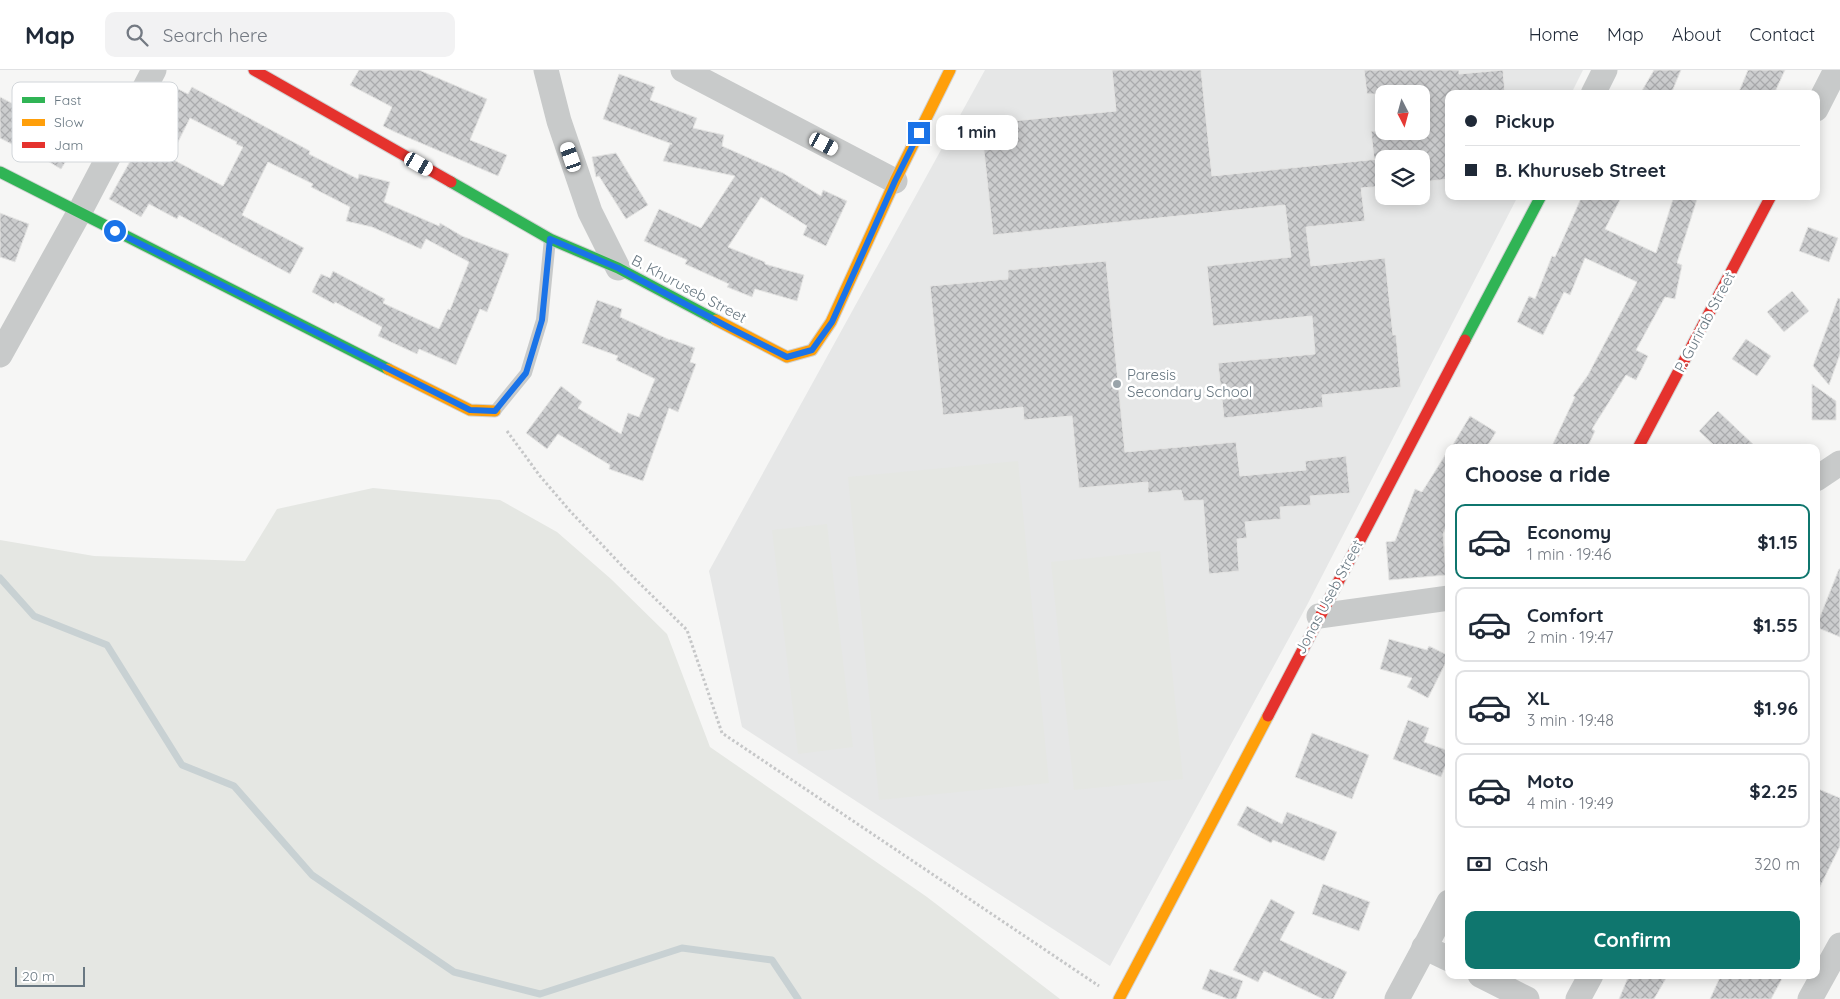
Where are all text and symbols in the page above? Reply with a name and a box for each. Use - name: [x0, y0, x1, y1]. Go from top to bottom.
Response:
- search box: [105, 12, 455, 57]
- text: Map: [25, 20, 75, 50]
- icon: search: [123, 21, 151, 49]
- text: Search here: [163, 23, 268, 47]
- text: Home: [1529, 23, 1579, 46]
- text: Map: [1607, 23, 1644, 46]
- text: About: [1672, 23, 1722, 46]
- text: Contact: [1750, 23, 1815, 46]
- legend: [12, 82, 178, 162]
- north arrow: [1375, 85, 1430, 140]
- map controls: [1375, 85, 1430, 205]
- text: Fast: [54, 91, 82, 109]
- text: Pickup: [1495, 109, 1555, 133]
- text: Slow: [54, 113, 84, 131]
- callout: 1 min: [936, 116, 1019, 150]
- route end: [908, 122, 930, 144]
- text: 1 min: [958, 122, 996, 142]
- car: [807, 130, 840, 158]
- text: Jam: [54, 136, 83, 154]
- car: [559, 140, 582, 174]
- car: [402, 150, 435, 178]
- button: layers: [1375, 150, 1430, 205]
- text: B. Khuruseb Street: [1495, 158, 1666, 182]
- route start: [104, 220, 126, 242]
- street label: B. Khuruseb Street: [628, 250, 750, 327]
- street label: P. Gurirab Street: [1670, 268, 1739, 375]
- place label: Paresis Secondary School: [1127, 365, 1252, 401]
- marker: Paresis Secondary School: [1111, 378, 1123, 390]
- text: Choose a ride: [1465, 460, 1610, 488]
- icon: car: [1467, 519, 1512, 564]
- text: Economy: [1527, 520, 1611, 544]
- text: $1.15: [1757, 530, 1798, 554]
- street label: Jonas Useb Street: [1290, 536, 1367, 657]
- text: 1 min · 19:46: [1527, 544, 1611, 564]
- icon: car: [1467, 602, 1512, 647]
- text: Comfort: [1527, 603, 1604, 627]
- text: $1.55: [1753, 613, 1798, 637]
- text: 2 min · 19:47: [1527, 627, 1613, 647]
- icon: car: [1467, 685, 1512, 730]
- text: XL: [1527, 686, 1550, 710]
- text: $1.96: [1753, 696, 1798, 720]
- text: 3 min · 19:48: [1527, 710, 1614, 730]
- icon: car: [1467, 768, 1512, 813]
- text: Moto: [1527, 769, 1574, 793]
- text: $2.25: [1749, 779, 1798, 803]
- text: 4 min · 19:49: [1527, 793, 1614, 813]
- icon: cash: [1465, 850, 1493, 878]
- text: Cash: [1505, 852, 1549, 876]
- text: 320 m: [1754, 854, 1800, 874]
- button: Confirm: [1465, 911, 1800, 969]
- scale bar: [15, 964, 85, 987]
- text: 20 m: [22, 967, 55, 985]

